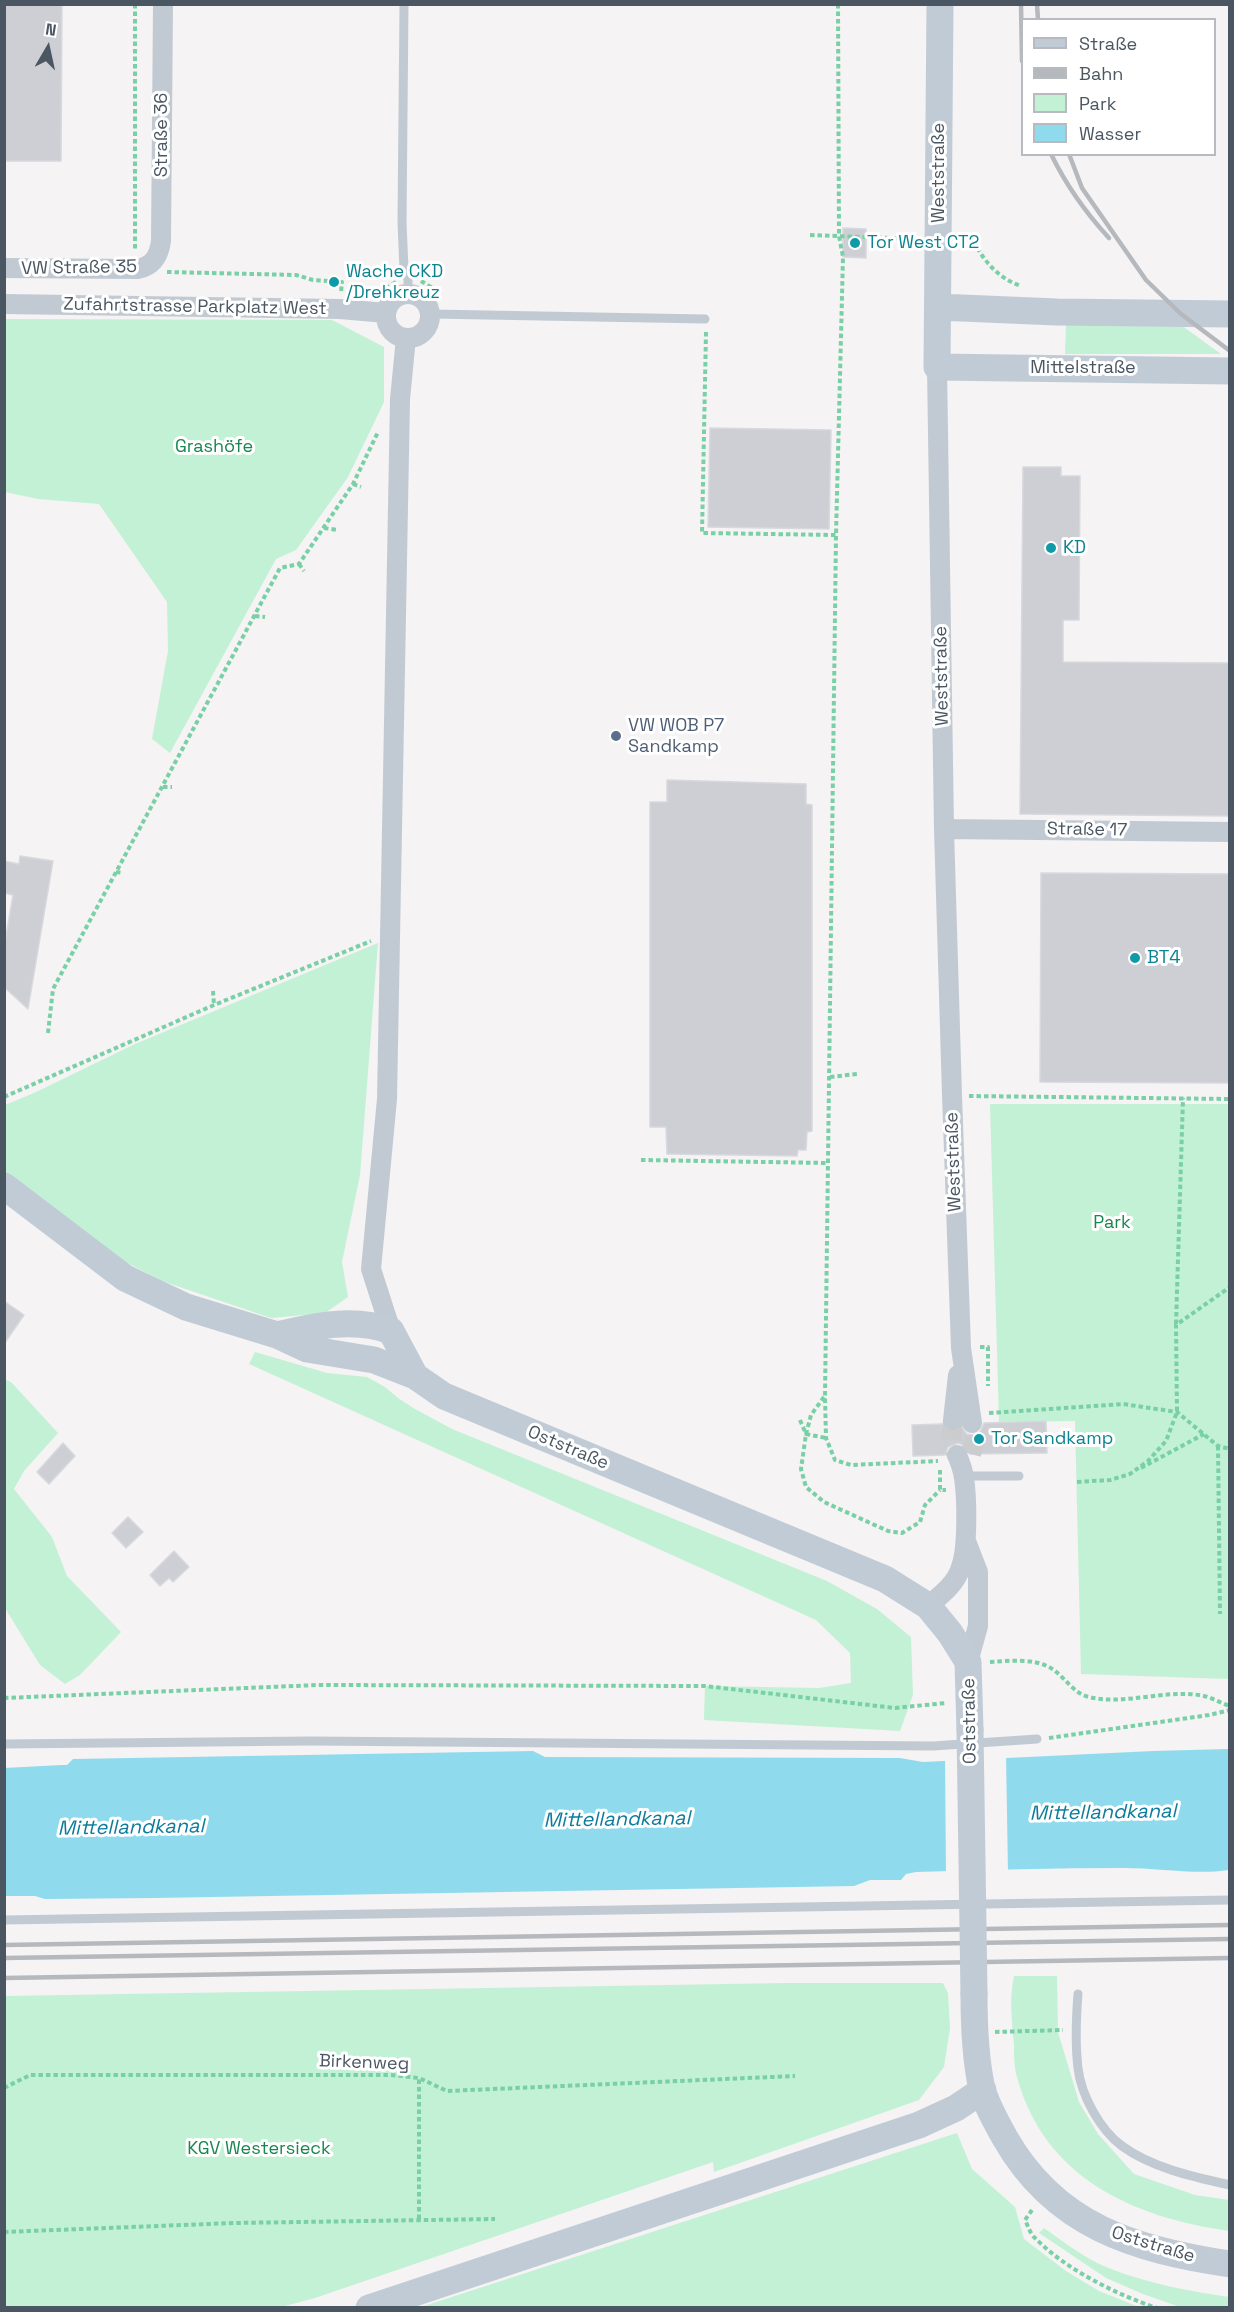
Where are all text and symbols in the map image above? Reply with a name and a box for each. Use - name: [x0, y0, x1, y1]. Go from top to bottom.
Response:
- north arrow: [18, 18, 78, 78]
- legend: [1021, 18, 1216, 156]
- text: N: [44, 19, 58, 41]
- text: Straße: [1079, 32, 1137, 55]
- text: Bahn: [1079, 62, 1123, 85]
- text: Park: [1079, 92, 1116, 115]
- street label: Straße 36: [151, 93, 173, 177]
- text: Wasser: [1079, 122, 1141, 145]
- street label: Weststraße: [928, 123, 950, 223]
- place label: Tor West CT2: [867, 232, 979, 254]
- marker: Tor West CT2: [848, 236, 862, 250]
- street label: VW Straße 35: [21, 256, 137, 280]
- place label: Wache CKD /Drehkreuz: [346, 261, 443, 304]
- marker: Wache CKD /Drehkreuz: [327, 275, 341, 289]
- street label: Zufahrtstrasse Parkplatz West: [63, 294, 327, 320]
- street label: Mittelstraße: [1030, 357, 1136, 379]
- park label: Grashöfe: [175, 436, 253, 458]
- place label: KD: [1063, 537, 1086, 559]
- marker: KD: [1044, 541, 1058, 555]
- street label: Weststraße: [930, 626, 954, 726]
- place label: VW WOB P7 Sandkamp: [628, 715, 724, 758]
- marker: VW WOB P7 Sandkamp: [609, 729, 623, 743]
- street label: Straße 17: [1047, 819, 1127, 841]
- place label: BT4: [1147, 947, 1180, 969]
- marker: BT4: [1128, 951, 1142, 965]
- street label: Weststraße: [941, 1112, 967, 1212]
- park label: Park: [1093, 1212, 1131, 1234]
- street label: Oststraße: [524, 1421, 612, 1475]
- place label: Tor Sandkamp: [991, 1428, 1113, 1450]
- marker: Tor Sandkamp: [972, 1432, 986, 1446]
- street label: Oststraße: [958, 1678, 982, 1764]
- water label: Mittellandkanal: [1029, 1800, 1177, 1826]
- water label: Mittellandkanal: [543, 1807, 691, 1833]
- water label: Mittellandkanal: [57, 1815, 205, 1841]
- street label: Birkenweg: [318, 2051, 410, 2075]
- park label: KGV Westersieck: [187, 2138, 331, 2160]
- street label: Oststraße: [1109, 2222, 1197, 2268]

